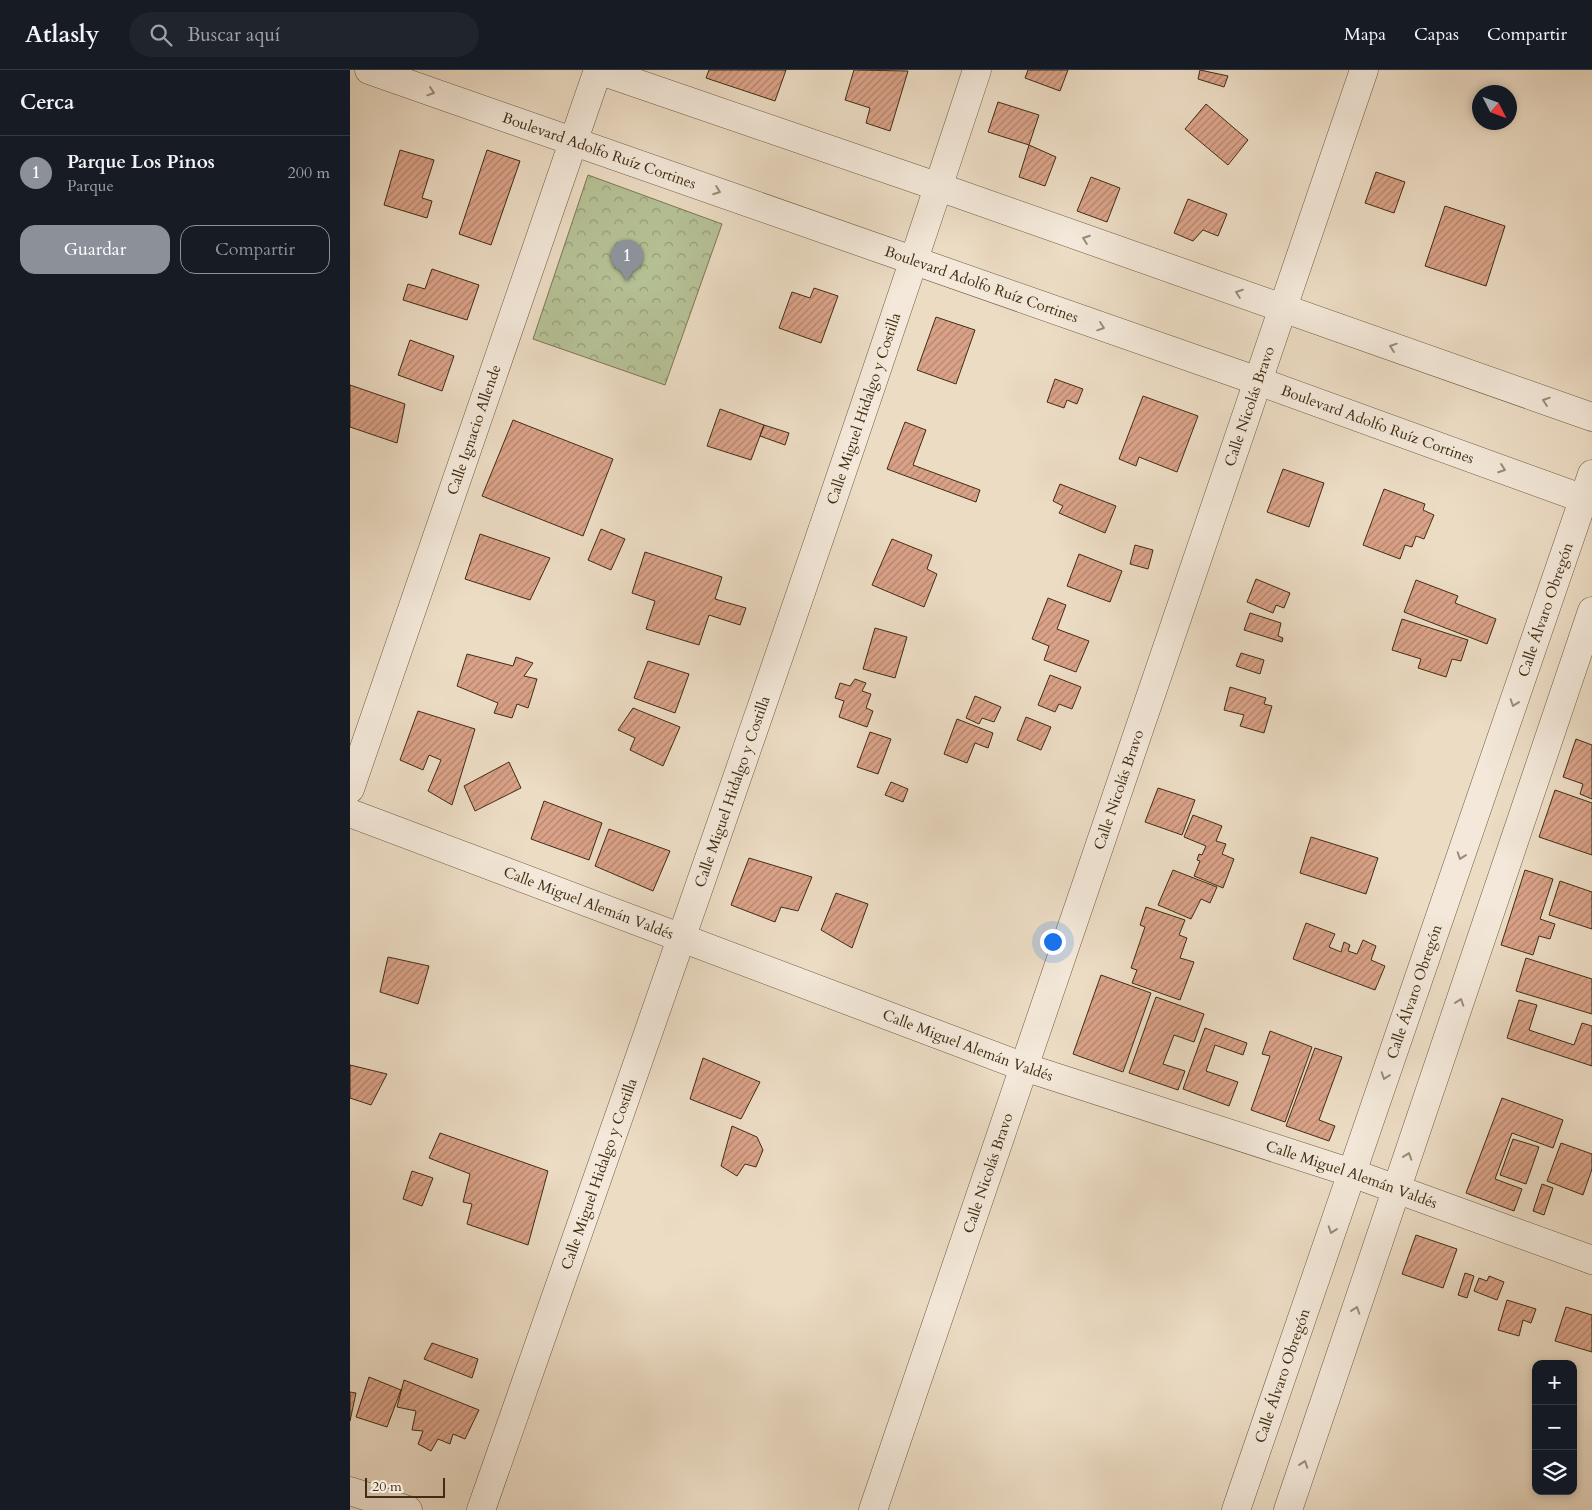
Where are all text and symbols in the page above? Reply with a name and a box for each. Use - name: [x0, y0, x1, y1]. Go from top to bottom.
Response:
- search box: [129, 12, 479, 57]
- text: Atlasly: [25, 18, 99, 51]
- icon: search: [147, 21, 175, 49]
- text: Buscar aquí: [187, 22, 280, 48]
- text: Mapa: [1344, 22, 1386, 47]
- text: Capas: [1414, 22, 1459, 47]
- text: Compartir: [1487, 22, 1567, 47]
- north arrow: [1472, 85, 1517, 130]
- one-way arrow: [427, 86, 435, 96]
- text: Cerca: [20, 88, 74, 117]
- street label: Boulevard Adolfo Ruíz Cortines: [500, 107, 699, 194]
- text: Parque Los Pinos: [67, 149, 215, 175]
- text: 1: [32, 162, 40, 184]
- text: 200 m: [288, 162, 330, 184]
- text: Parque: [67, 175, 114, 197]
- one-way arrow: [712, 185, 721, 195]
- button: Guardar: [20, 225, 170, 274]
- button: Compartir: [180, 225, 330, 274]
- one-way arrow: [1082, 235, 1091, 245]
- pin: 1: [611, 240, 643, 281]
- street label: Boulevard Adolfo Ruíz Cortines: [882, 241, 1081, 327]
- one-way arrow: [1236, 289, 1244, 299]
- street label: Calle Miguel Hidalgo y Costilla: [822, 309, 906, 507]
- one-way arrow: [1097, 321, 1105, 331]
- one-way arrow: [1389, 343, 1397, 353]
- street label: Calle Nicolás Bravo: [1220, 344, 1279, 469]
- street label: Calle Ignacio Allende: [442, 362, 506, 498]
- street label: Boulevard Adolfo Ruíz Cortines: [1278, 380, 1477, 468]
- one-way arrow: [1542, 397, 1551, 407]
- one-way arrow: [1497, 463, 1506, 473]
- street label: Calle Álvaro Obregón: [1513, 539, 1578, 680]
- street label: Calle Miguel Hidalgo y Costilla: [690, 693, 775, 890]
- one-way arrow: [1509, 698, 1519, 706]
- street label: Calle Nicolás Bravo: [1089, 727, 1148, 852]
- one-way arrow: [1457, 852, 1467, 860]
- street label: Calle Miguel Alemán Valdés: [501, 862, 677, 944]
- street label: Calle Álvaro Obregón: [1382, 921, 1447, 1062]
- your location: [1040, 929, 1066, 955]
- one-way arrow: [1454, 998, 1464, 1007]
- street label: Calle Miguel Alemán Valdés: [880, 1005, 1056, 1086]
- one-way arrow: [1381, 1071, 1391, 1080]
- street label: Calle Miguel Hidalgo y Costilla: [556, 1075, 642, 1272]
- street label: Calle Nicolás Bravo: [958, 1110, 1018, 1236]
- street label: Calle Miguel Alemán Valdés: [1263, 1136, 1440, 1213]
- one-way arrow: [1402, 1152, 1412, 1161]
- one-way arrow: [1328, 1225, 1338, 1234]
- street label: Calle Álvaro Obregón: [1250, 1305, 1315, 1446]
- one-way arrow: [1350, 1306, 1360, 1315]
- map controls: [1532, 1360, 1577, 1495]
- button: +: [1532, 1360, 1577, 1405]
- button: −: [1532, 1405, 1577, 1450]
- button: layers: [1532, 1450, 1577, 1495]
- one-way arrow: [1298, 1460, 1308, 1469]
- scale bar: [365, 1475, 445, 1498]
- text: 20 m: [372, 1477, 402, 1496]

